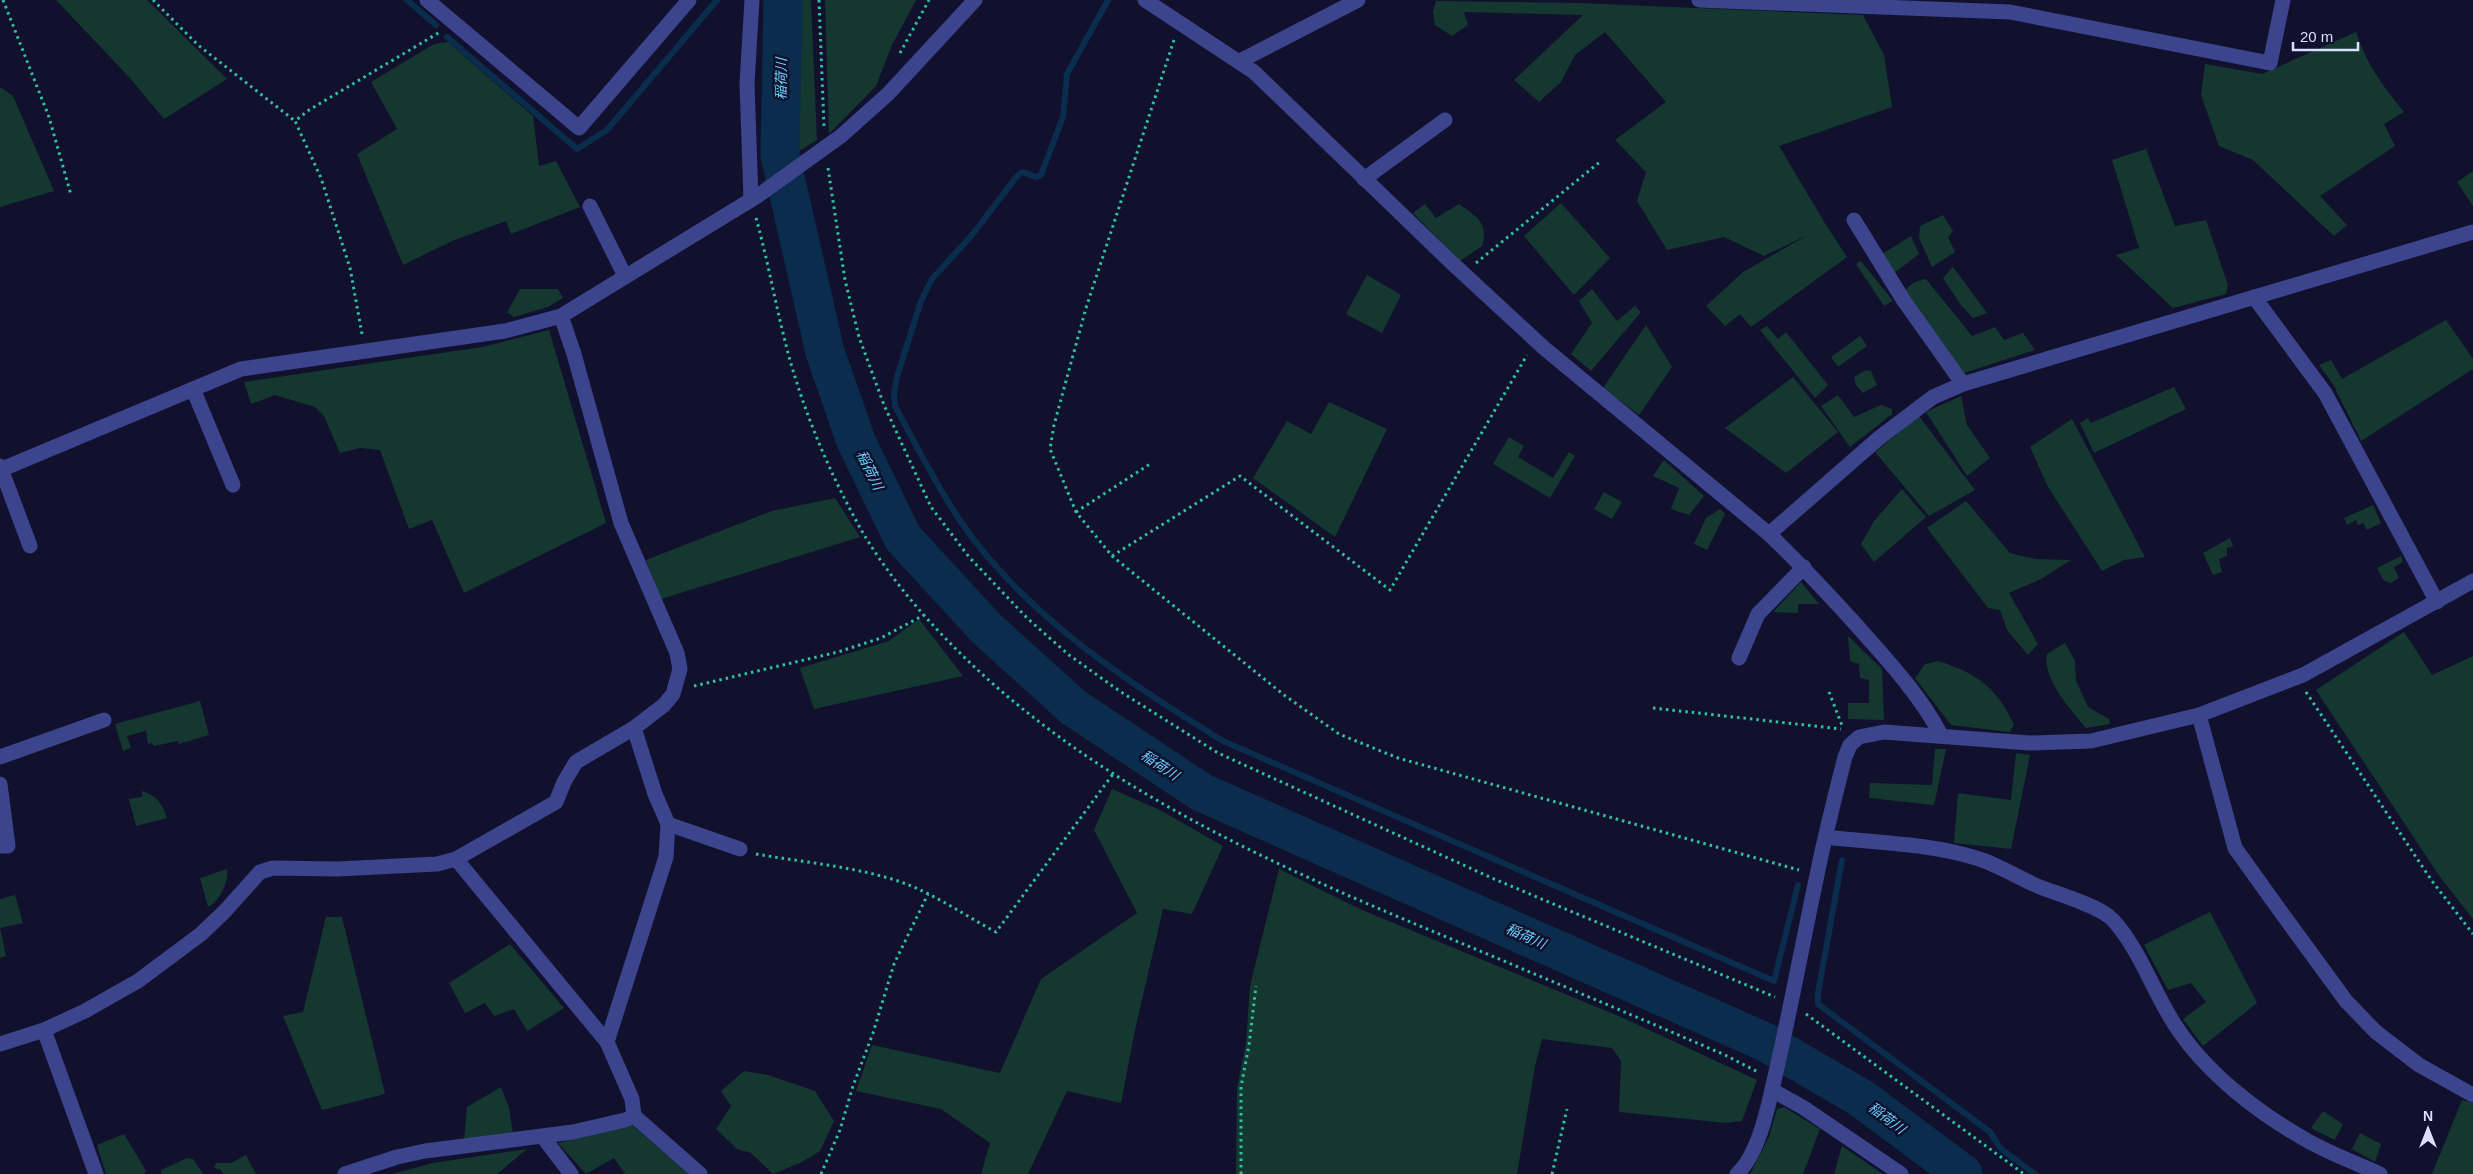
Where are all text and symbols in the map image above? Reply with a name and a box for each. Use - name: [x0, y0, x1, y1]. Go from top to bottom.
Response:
- scale bar: [2293, 20, 2358, 52]
- text: 20 m: [2300, 28, 2333, 45]
- water label: 稲荷川: [773, 56, 789, 100]
- water label: 稲荷川: [854, 448, 887, 494]
- water label: 稲荷川: [1138, 747, 1184, 784]
- water label: 稲荷川: [1504, 920, 1550, 953]
- water label: 稲荷川: [1865, 1099, 1910, 1138]
- north arrow: [2403, 1104, 2453, 1154]
- text: N: [2423, 1108, 2433, 1124]

